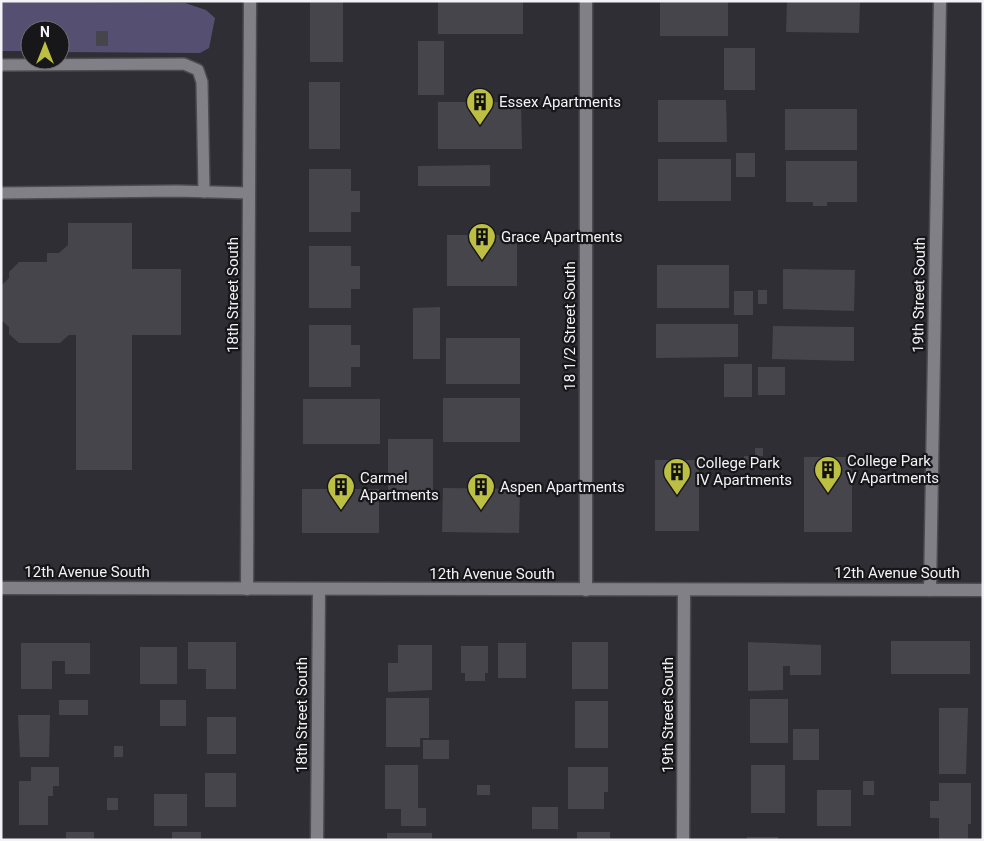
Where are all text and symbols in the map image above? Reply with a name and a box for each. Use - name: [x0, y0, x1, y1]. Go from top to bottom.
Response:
- north arrow: [20, 20, 70, 70]
- text: N: [40, 24, 50, 40]
- building icon: Essex Apartments: [465, 87, 495, 126]
- place label: Essex Apartments: [499, 93, 621, 111]
- building icon: Grace Apartments: [467, 222, 497, 261]
- place label: Grace Apartments: [501, 228, 622, 246]
- street label: 18th Street South: [224, 237, 242, 353]
- street label: 19th Street South: [909, 237, 929, 353]
- street label: 18 1/2 Street South: [561, 261, 579, 391]
- place label: College Park V Apartments: [847, 452, 939, 487]
- place label: College Park IV Apartments: [696, 454, 792, 489]
- building icon: College Park V Apartments: [813, 455, 843, 494]
- building icon: College Park IV Apartments: [662, 457, 692, 496]
- place label: Carmel Apartments: [360, 469, 439, 504]
- building icon: Carmel Apartments: [326, 472, 356, 511]
- building icon: Aspen Apartments: [466, 472, 496, 511]
- place label: Aspen Apartments: [500, 478, 625, 496]
- street label: 12th Avenue South: [24, 563, 150, 581]
- street label: 12th Avenue South: [834, 564, 960, 582]
- street label: 12th Avenue South: [429, 565, 555, 583]
- street label: 18th Street South: [293, 657, 311, 773]
- street label: 19th Street South: [659, 657, 677, 773]

